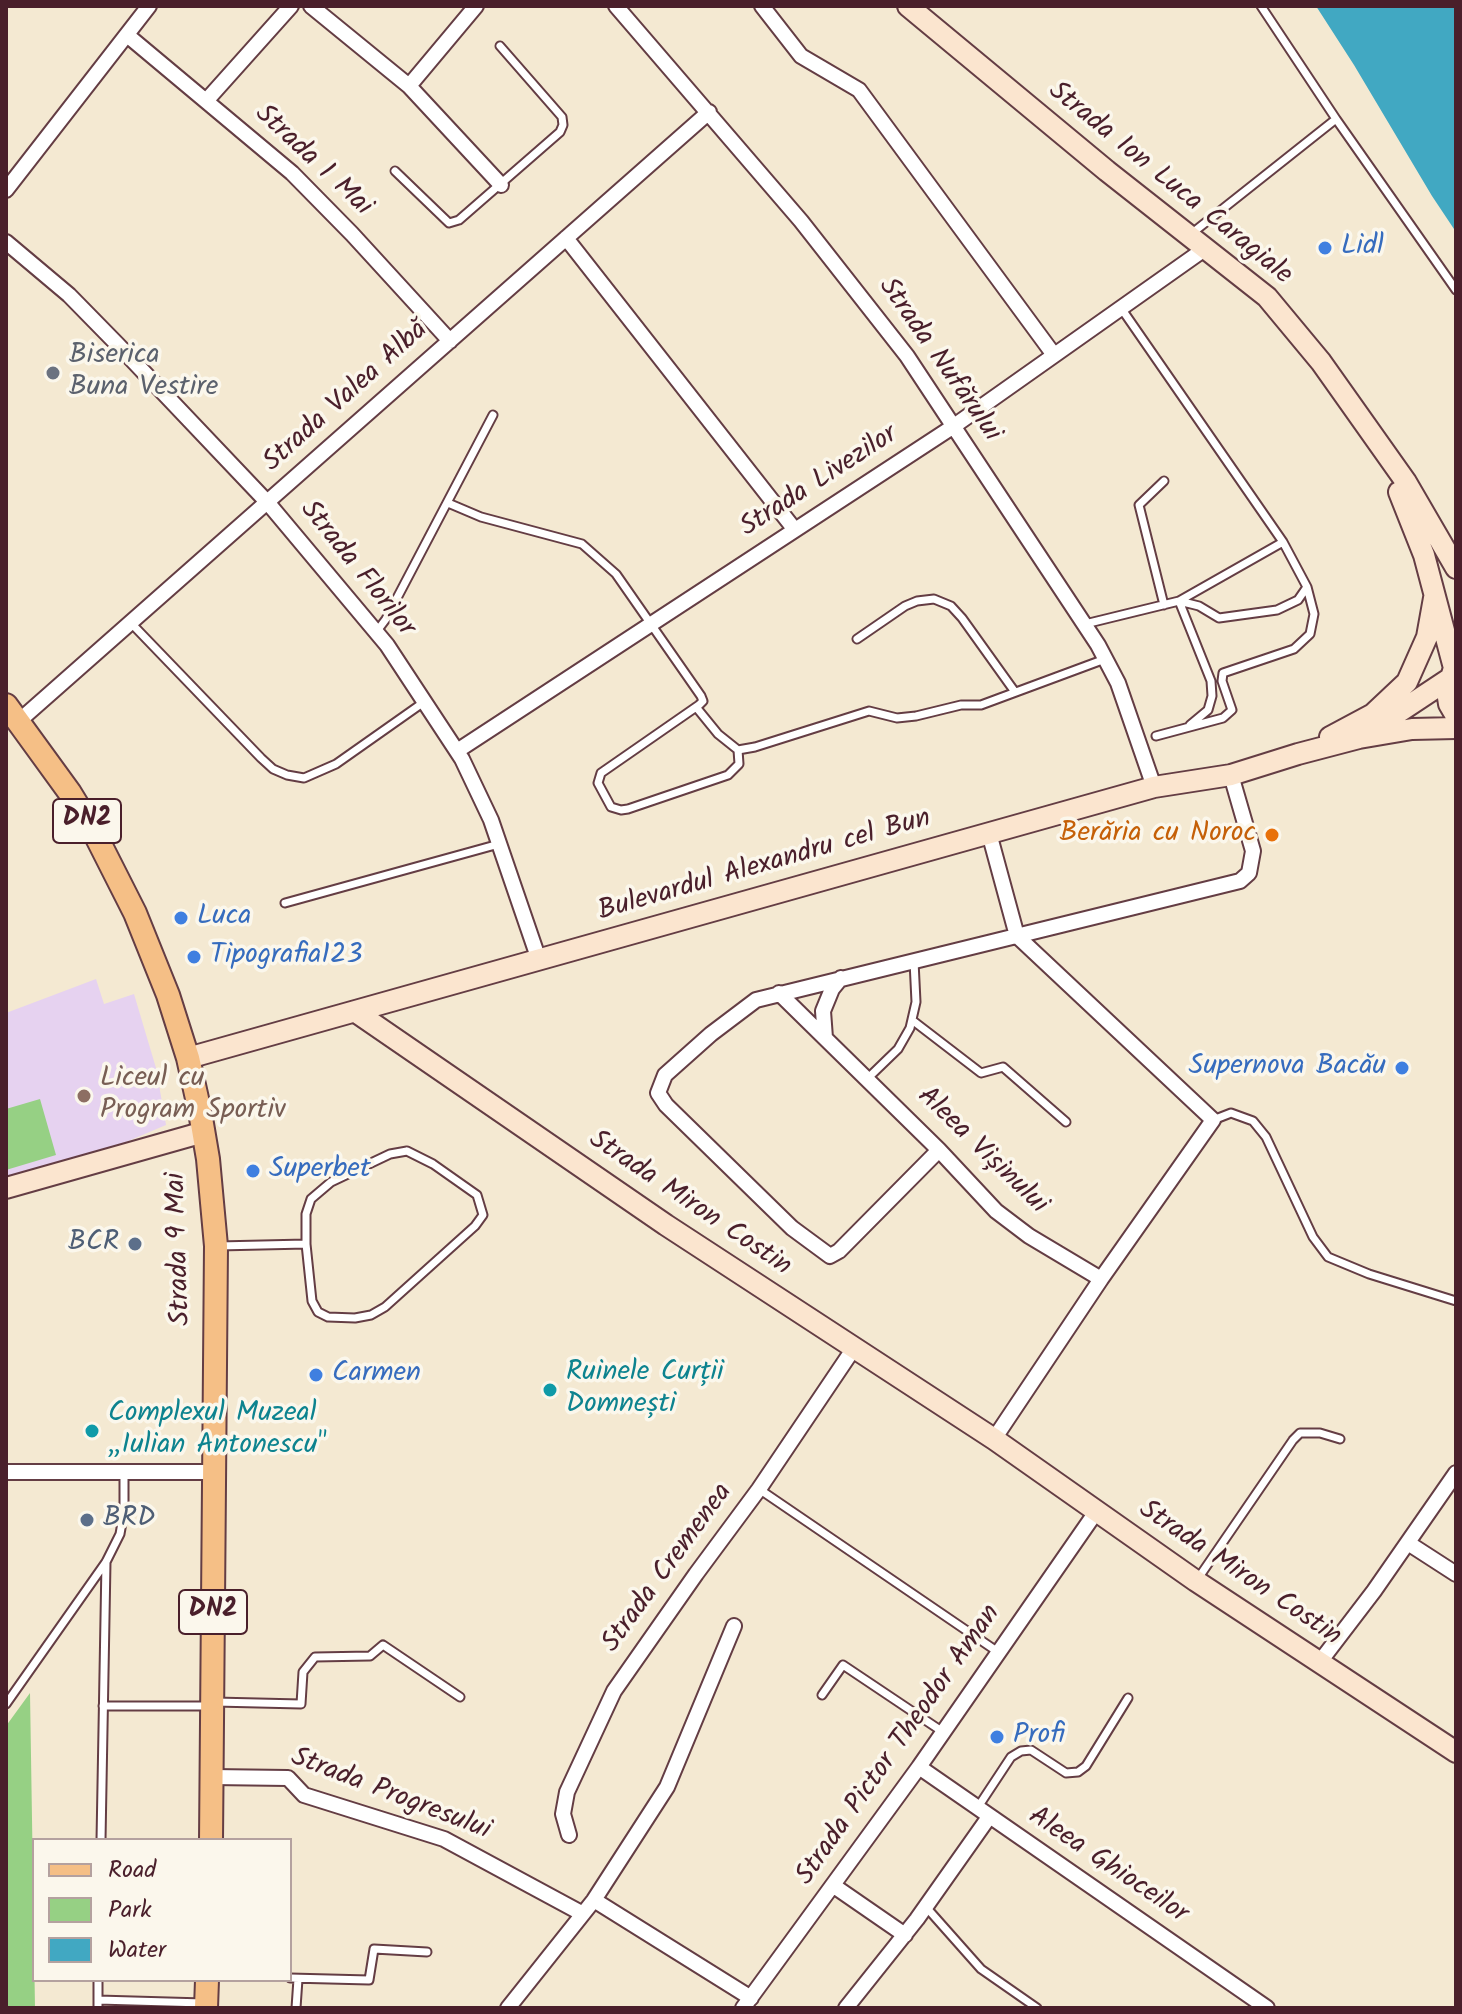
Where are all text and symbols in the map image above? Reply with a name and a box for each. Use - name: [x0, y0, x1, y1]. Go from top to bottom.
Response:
- street label: Strada Ion Luca Caragiale: [1040, 76, 1298, 294]
- street label: Strada 1 Mai: [246, 99, 378, 225]
- place label: Lidl: [1341, 231, 1384, 265]
- marker: Lidl: [1316, 239, 1334, 257]
- street label: Strada Nufărului: [869, 273, 1007, 449]
- street label: Strada Valea Albă: [258, 315, 436, 481]
- place label: Biserica Buna Vestire: [69, 340, 218, 406]
- marker: Biserica Buna Vestire: [44, 364, 62, 382]
- street label: Strada Livezilor: [735, 420, 905, 546]
- street label: Strada Florilor: [291, 495, 421, 645]
- road number: DN2: [53, 799, 121, 843]
- street label: Bulevardul Alexandru cel Bun: [595, 803, 935, 931]
- place label: Berăria cu Noroc: [1060, 818, 1256, 852]
- marker: Berăria cu Noroc: [1263, 826, 1281, 844]
- place label: Luca: [197, 901, 251, 935]
- marker: Luca: [172, 909, 190, 927]
- place label: Tipografia123: [210, 940, 362, 974]
- marker: Tipografia123: [185, 948, 203, 966]
- place label: Supernova Bacău: [1189, 1051, 1386, 1085]
- marker: Supernova Bacău: [1393, 1059, 1411, 1077]
- place label: Liceul cu Program Sportiv: [100, 1063, 286, 1129]
- street label: Aleea Vișinului: [909, 1081, 1053, 1223]
- marker: Liceul cu Program Sportiv: [75, 1087, 93, 1105]
- street label: Strada Miron Costin: [581, 1125, 797, 1285]
- place label: Superbet: [269, 1154, 371, 1188]
- marker: Superbet: [244, 1162, 262, 1180]
- street label: Strada 9 Mai: [162, 1172, 200, 1326]
- place label: BCR: [68, 1227, 119, 1261]
- marker: BCR: [126, 1235, 144, 1253]
- place label: Ruinele Curții Domnești: [566, 1357, 724, 1423]
- place label: Carmen: [332, 1358, 421, 1392]
- marker: Carmen: [307, 1366, 325, 1384]
- marker: Ruinele Curții Domnești: [541, 1381, 559, 1399]
- place label: Complexul Muzeal „Iulian Antonescu": [108, 1398, 327, 1464]
- marker: Complexul Muzeal „Iulian Antonescu": [83, 1422, 101, 1440]
- street label: Strada Cremenea: [596, 1478, 742, 1660]
- street label: Strada Miron Costin: [1131, 1495, 1347, 1655]
- place label: BRD: [103, 1503, 155, 1537]
- marker: BRD: [78, 1511, 96, 1529]
- road number: DN2: [179, 1590, 247, 1634]
- street label: Strada Pictor Theodor Aman: [790, 1599, 1010, 1893]
- place label: Profi: [1013, 1720, 1065, 1754]
- marker: Profi: [988, 1728, 1006, 1746]
- street label: Strada Progresului: [285, 1742, 495, 1850]
- street label: Aleea Ghioceilor: [1021, 1801, 1193, 1933]
- legend: [32, 1838, 292, 1982]
- text: Road: [108, 1851, 156, 1890]
- text: Park: [108, 1891, 152, 1930]
- text: Water: [108, 1931, 166, 1970]

